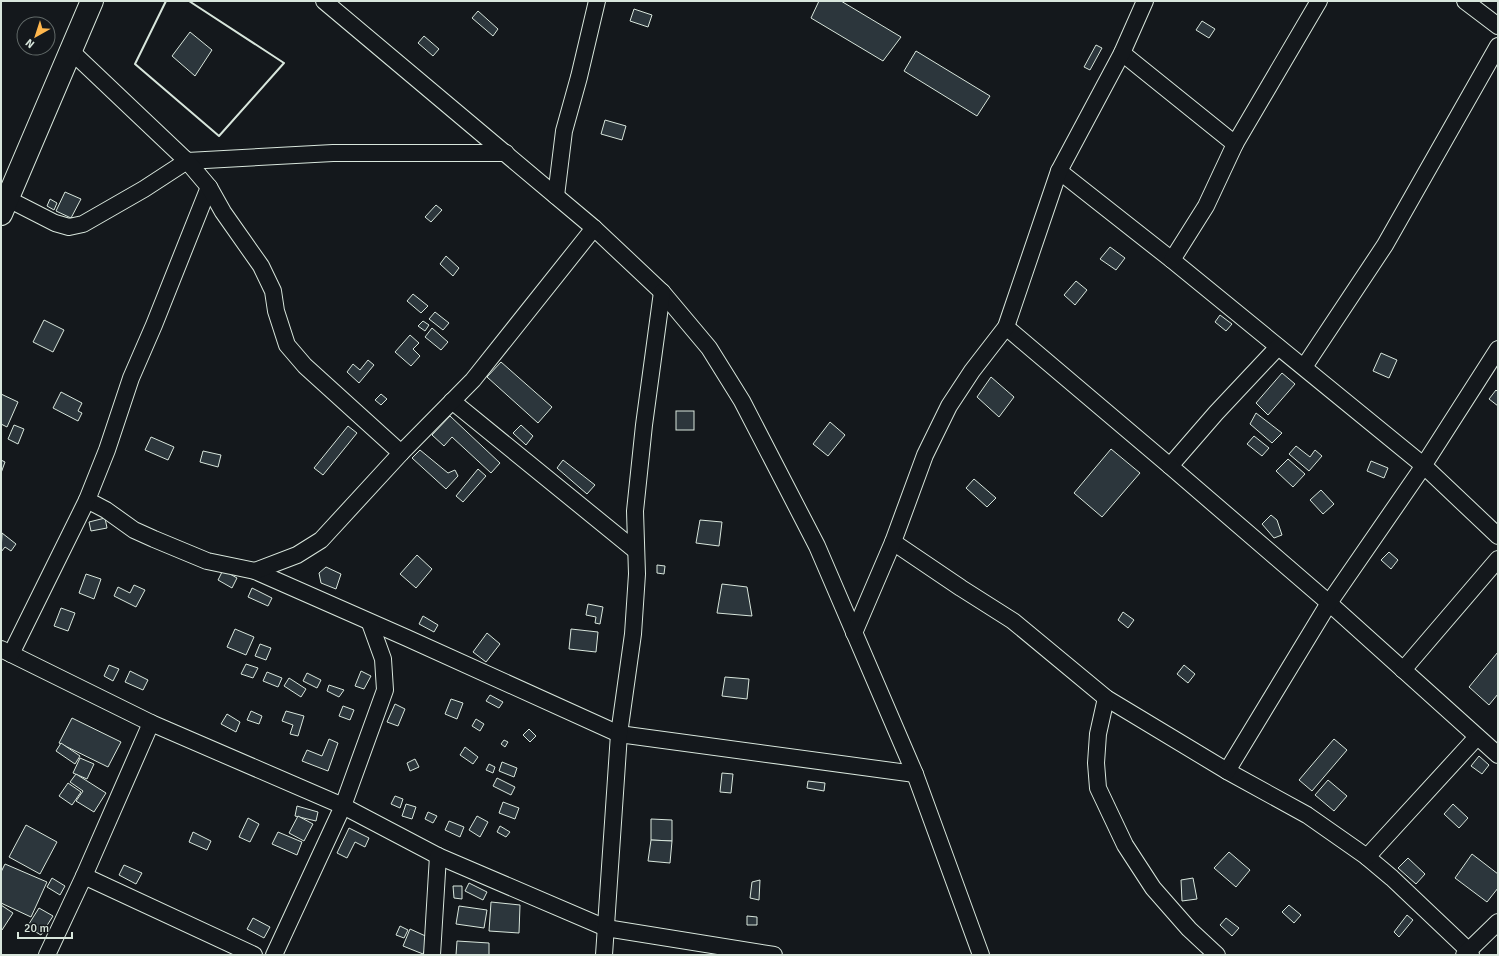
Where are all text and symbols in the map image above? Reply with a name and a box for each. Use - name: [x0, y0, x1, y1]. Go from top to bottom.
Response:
- north arrow: [16, 16, 56, 56]
- text: N: [23, 36, 37, 51]
- scale bar: [18, 914, 72, 940]
- text: 20 m: [24, 921, 49, 936]

